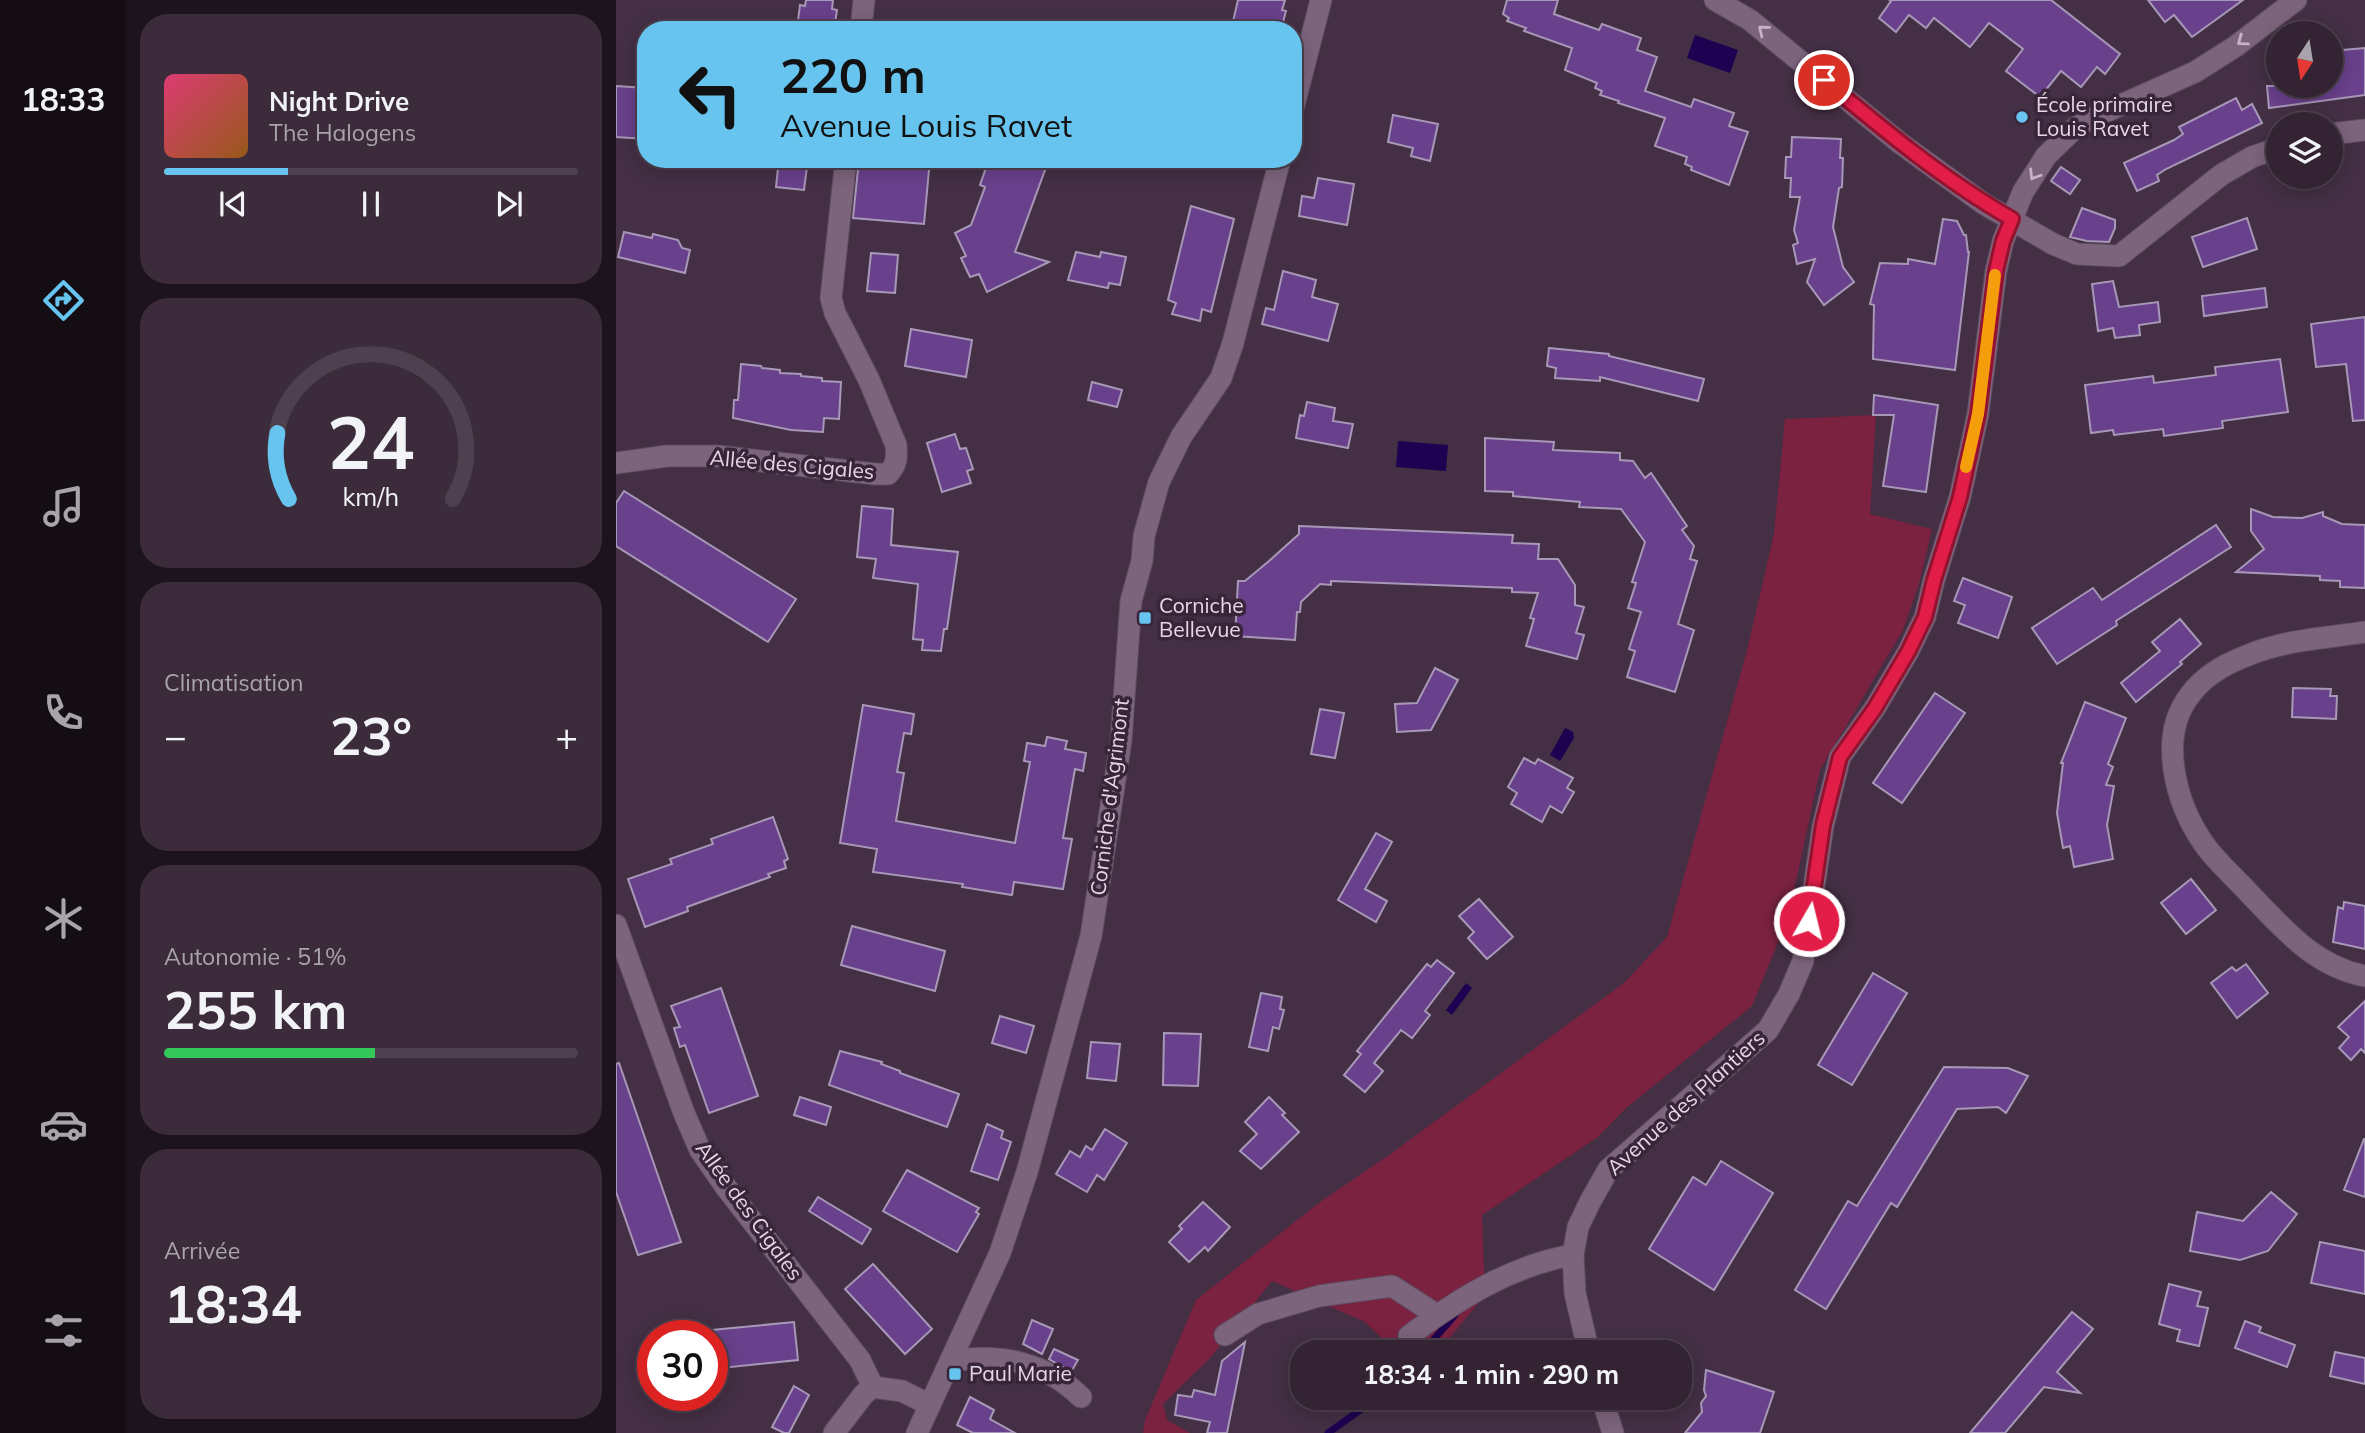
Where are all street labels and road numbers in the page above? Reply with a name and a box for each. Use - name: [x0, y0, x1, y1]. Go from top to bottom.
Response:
- street label: Allée des Cigales: [709, 444, 875, 484]
- street label: Corniche d'Agrimont: [1084, 697, 1134, 897]
- street label: Avenue des Plantiers: [1601, 1024, 1770, 1180]
- street label: Allée des Cigales: [691, 1136, 809, 1285]

